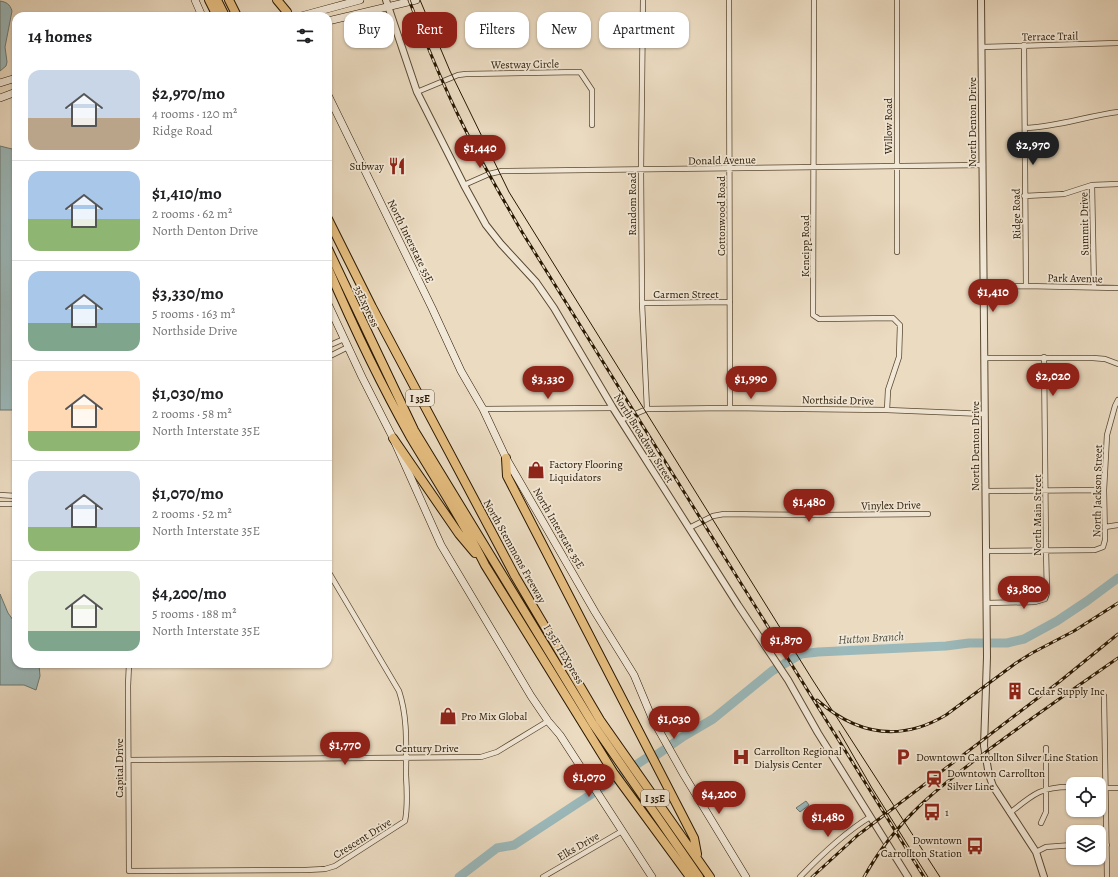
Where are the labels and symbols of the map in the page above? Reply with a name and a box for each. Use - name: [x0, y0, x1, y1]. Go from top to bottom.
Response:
- street label: Terrace Trail: [1022, 29, 1078, 44]
- street label: Westway Circle: [490, 56, 559, 73]
- street label: North Denton Drive: [965, 77, 980, 167]
- street label: Willow Road: [881, 98, 896, 155]
- pin: $2,970: [1000, 132, 1066, 166]
- pin: $1,440: [447, 135, 513, 169]
- street label: Donald Avenue: [688, 152, 756, 169]
- restaurant icon: Subway: [387, 156, 407, 176]
- place label: Subway: [349, 159, 384, 174]
- street label: Random Road: [625, 172, 640, 236]
- street label: Cottonwood Road: [714, 176, 729, 256]
- street label: Ridge Road: [1009, 188, 1024, 240]
- street label: Summit Drive: [1076, 192, 1093, 256]
- street label: North Interstate 35E: [384, 197, 437, 286]
- street label: Keneipp Road: [798, 215, 813, 277]
- street label: Park Avenue: [1047, 271, 1103, 286]
- pin: $1,410: [960, 279, 1026, 313]
- street label: 35Express: [350, 283, 383, 330]
- street label: Carmen Street: [653, 287, 719, 302]
- pin: $2,020: [1020, 363, 1086, 397]
- pin: $3,330: [515, 366, 581, 400]
- pin: $1,990: [718, 366, 784, 400]
- road number: I 35E: [406, 390, 434, 406]
- street label: North Broadway Street: [610, 391, 677, 486]
- street label: Northside Drive: [802, 392, 874, 409]
- street label: North Denton Drive: [968, 401, 983, 491]
- street label: North Jackson Street: [1089, 444, 1106, 538]
- place label: Factory Flooring Liquidators: [549, 457, 623, 485]
- shop icon: Factory Flooring Liquidators: [526, 460, 546, 480]
- street label: North Main Street: [1030, 474, 1045, 556]
- street label: North Interstate 35E: [529, 485, 588, 572]
- pin: $1,480: [776, 489, 842, 523]
- street label: North Stemmons Freeway: [480, 497, 549, 606]
- street label: Vinylex Drive: [860, 497, 921, 514]
- pin: $3,800: [991, 576, 1057, 610]
- street label: I 35E TEXpress: [540, 622, 587, 687]
- pin: $1,870: [753, 627, 819, 661]
- water label: Hutton Branch: [838, 628, 905, 648]
- building icon: Cedar Supply Inc: [1005, 681, 1025, 701]
- place label: Cedar Supply Inc: [1028, 684, 1105, 699]
- shop icon: Pro Mix Global: [438, 706, 458, 726]
- pin: $1,030: [641, 706, 707, 740]
- place label: Pro Mix Global: [461, 709, 528, 724]
- pin: $1,770: [312, 732, 378, 766]
- street label: Capital Drive: [112, 738, 127, 798]
- street label: Century Drive: [395, 741, 459, 756]
- place label: Carrollton Regional Dialysis Center: [754, 744, 842, 772]
- hospital icon: Carrollton Regional Dialysis Center: [731, 747, 751, 767]
- parking icon: Downtown Carrollton Silver Line Station: [893, 747, 913, 767]
- place label: Downtown Carrollton Silver Line Station: [916, 750, 1098, 765]
- pin: $1,070: [556, 764, 622, 798]
- place label: Downtown Carrollton Silver Line: [947, 766, 1045, 794]
- station icon: Downtown Carrollton Silver Line: [924, 769, 944, 789]
- pin: $4,200: [686, 781, 752, 815]
- road number: I 35E: [641, 790, 669, 806]
- bus stop icon: 1: [922, 802, 942, 822]
- pin: $1,480: [795, 804, 861, 838]
- place label: 1: [945, 805, 949, 820]
- street label: Crescent Drive: [330, 815, 394, 862]
- street label: Elks Drive: [555, 828, 602, 864]
- place label: Downtown Carrollton Station: [881, 833, 962, 861]
- bus stop icon: Downtown Carrollton Station: [965, 836, 985, 856]

